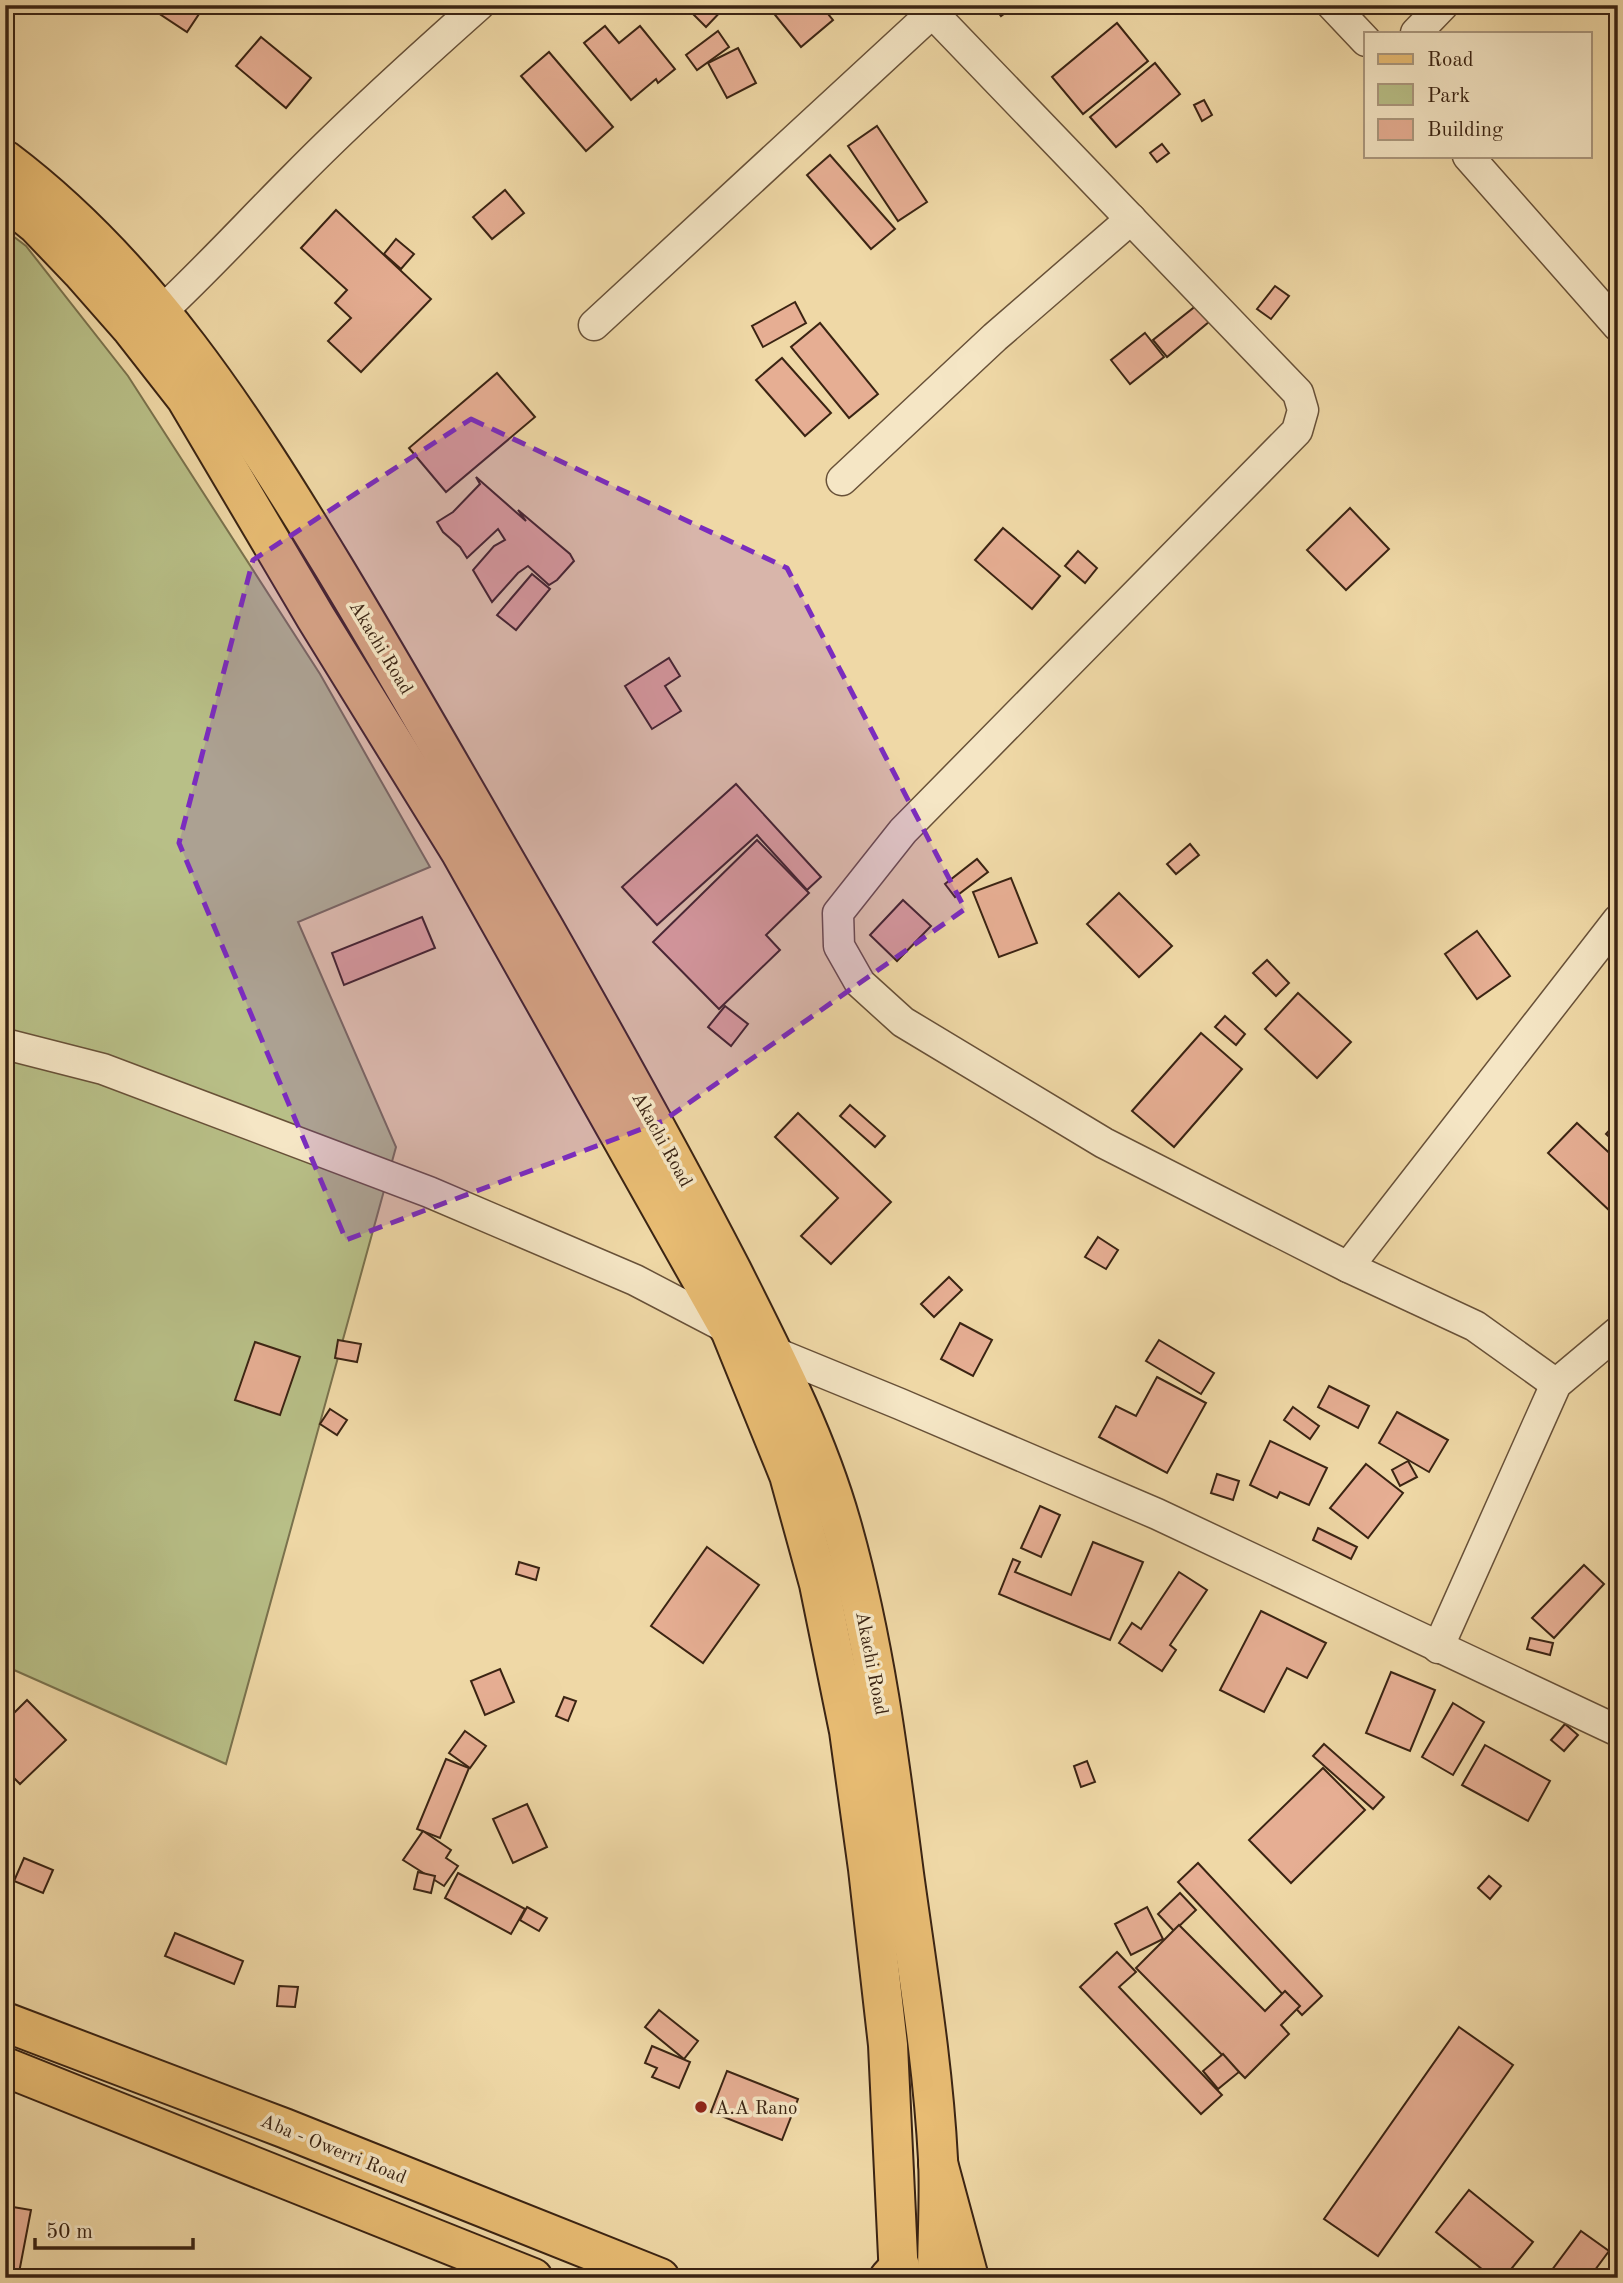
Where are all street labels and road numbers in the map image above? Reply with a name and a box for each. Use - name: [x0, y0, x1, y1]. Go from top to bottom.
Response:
- street label: Akachi Road: [345, 598, 415, 698]
- street label: Akachi Road: [627, 1090, 695, 1191]
- street label: Akachi Road: [851, 1610, 890, 1717]
- street label: Aba - Owerri Road: [257, 2112, 409, 2188]

